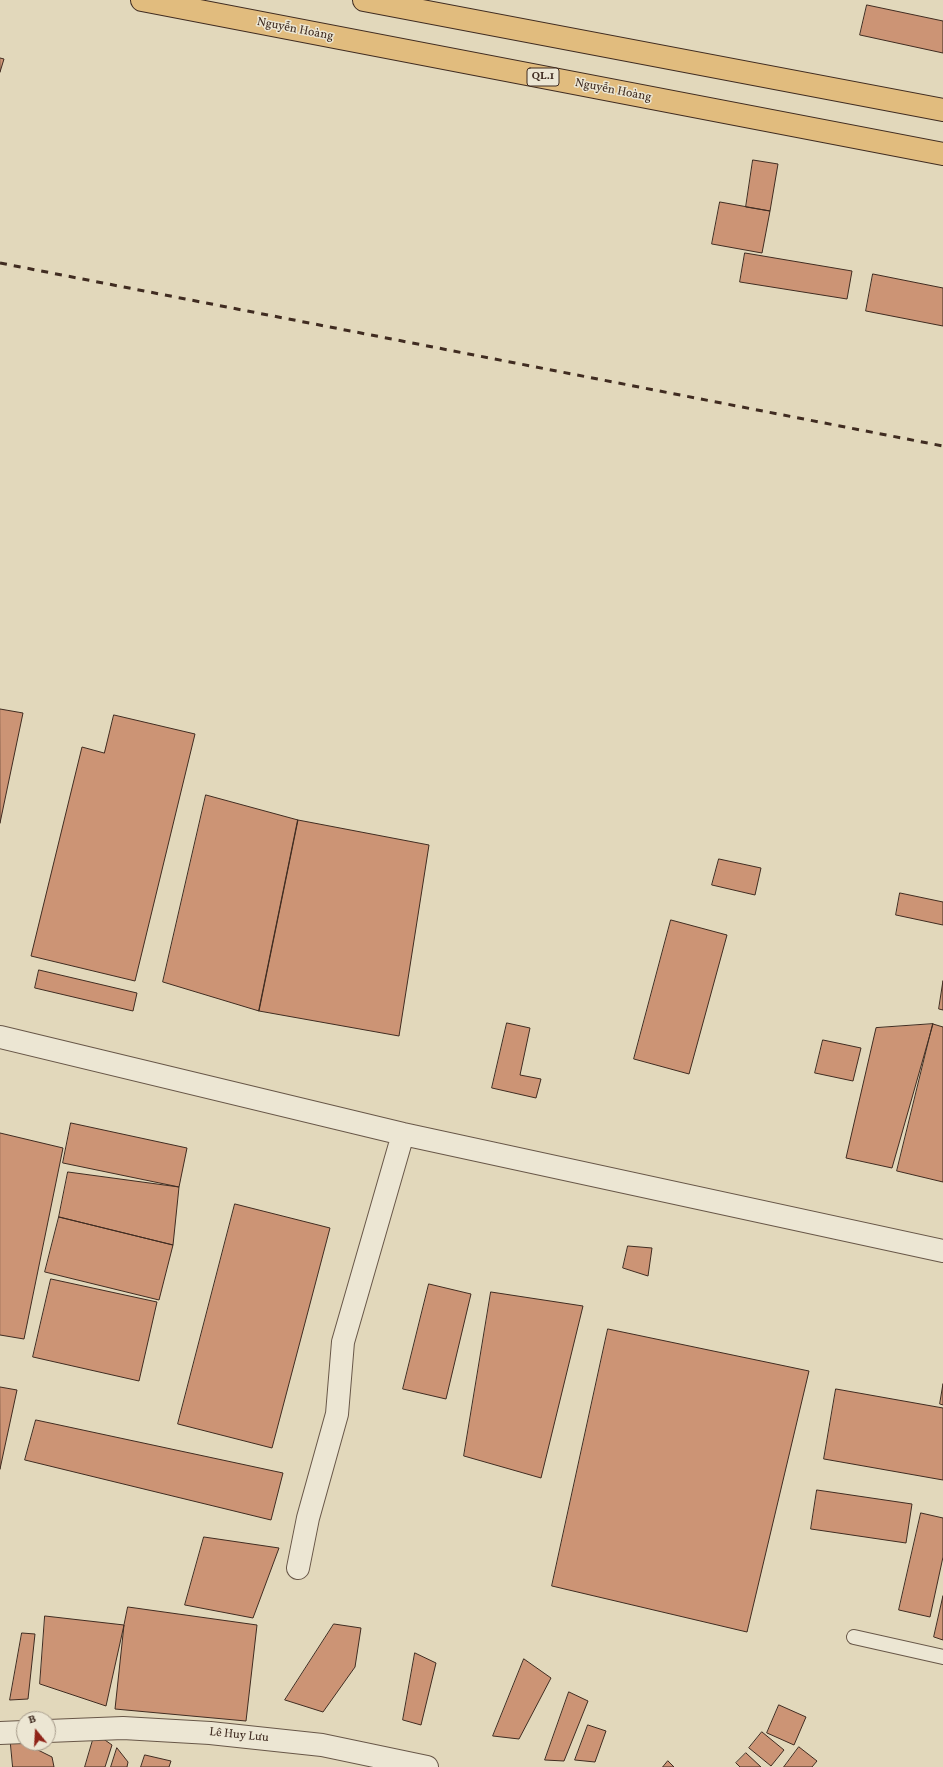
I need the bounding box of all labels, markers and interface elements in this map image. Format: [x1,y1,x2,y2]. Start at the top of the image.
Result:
street label: Nguyễn Hoàng [255,16,335,44]
road number: QL.1 [527,68,559,86]
street label: Nguyễn Hoàng [573,77,653,105]
north arrow [16,1711,56,1751]
text: B [27,1712,38,1728]
street label: Lê Huy Lưu [209,1726,269,1746]

